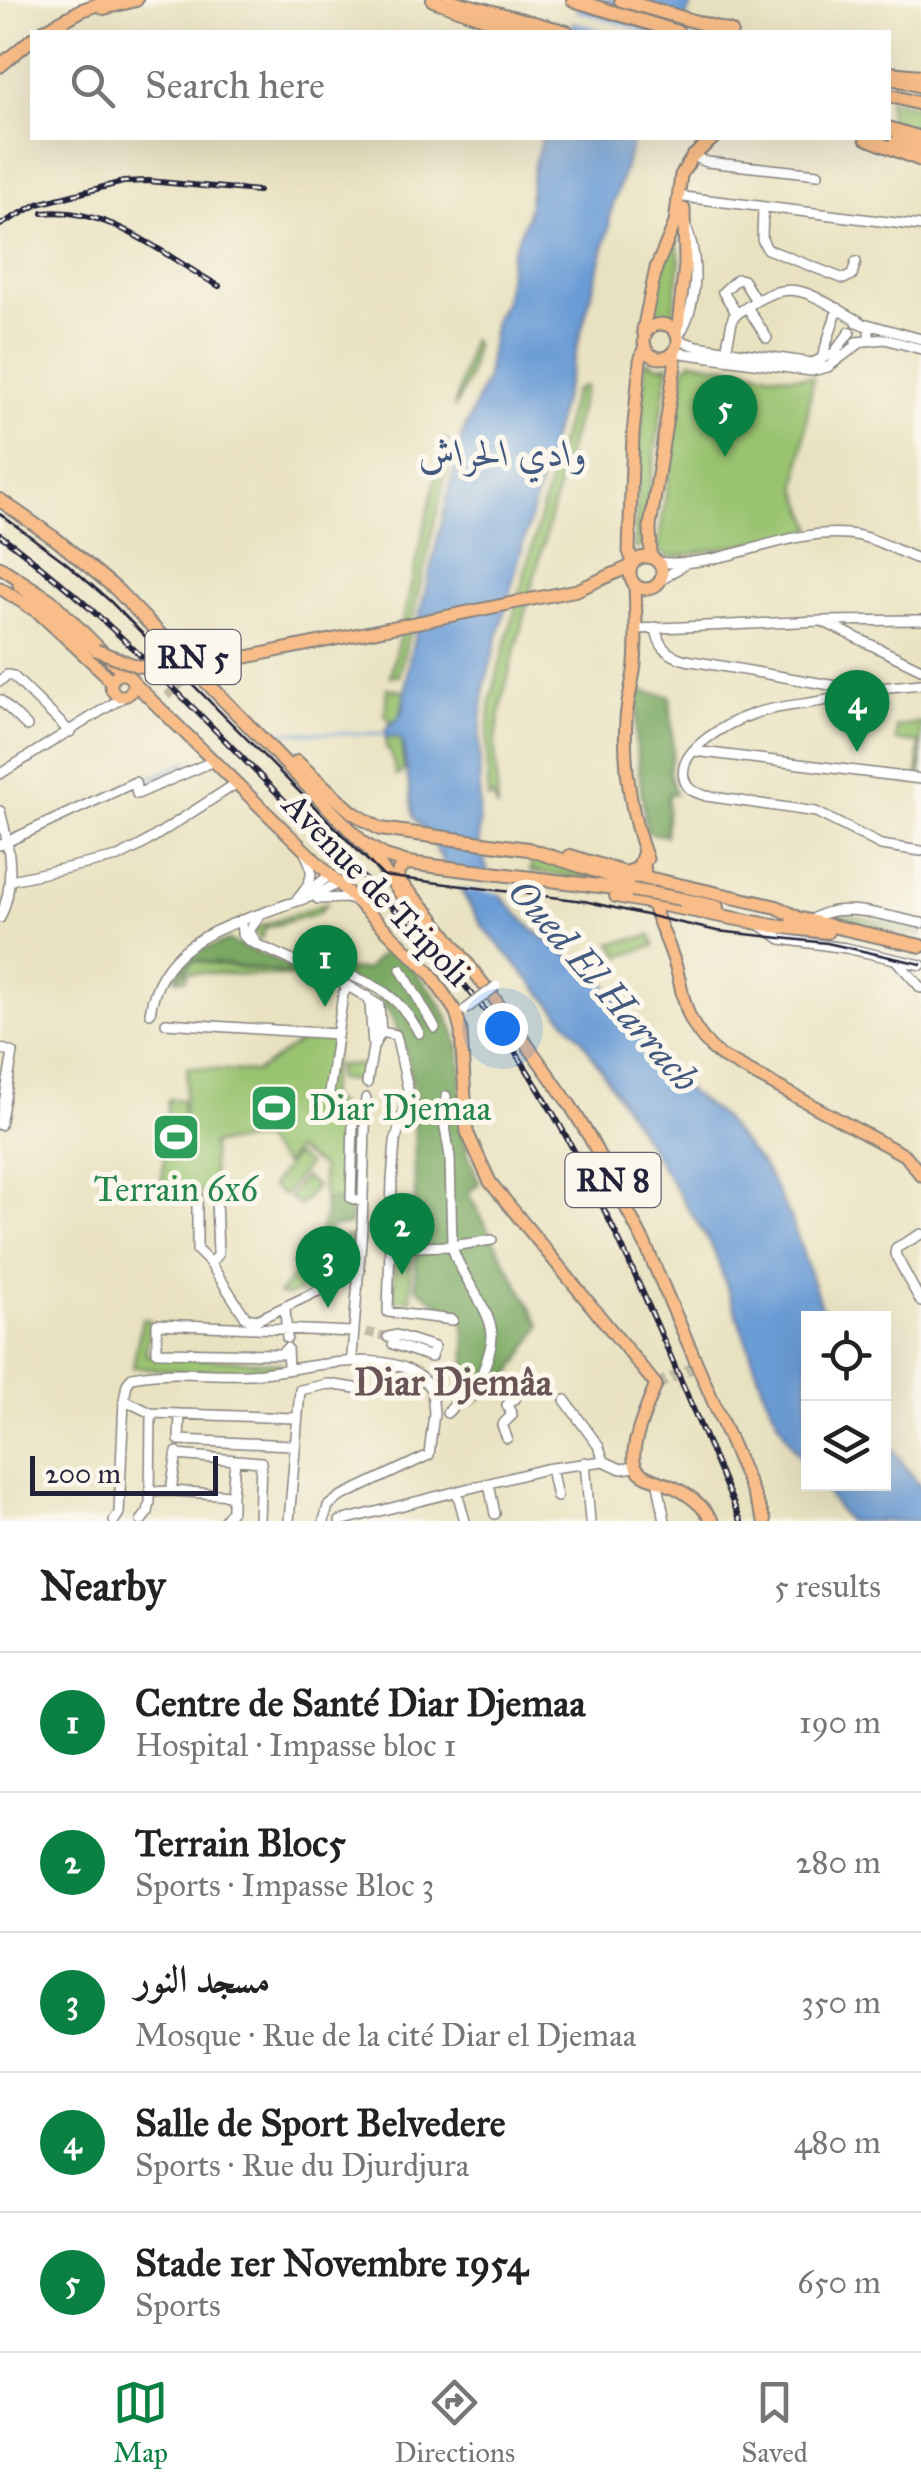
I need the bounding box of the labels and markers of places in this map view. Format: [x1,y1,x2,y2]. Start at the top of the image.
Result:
pin: 5 [692,374,758,457]
pin: 4 [824,670,890,752]
pin: 1 [292,924,358,1007]
sports icon: Diar Djemaa [248,1082,300,1134]
place label: Diar Djemaa [309,1087,492,1130]
sports icon: Terrain 6x6 [150,1111,202,1163]
place label: Terrain 6x6 [94,1168,259,1211]
pin: 2 [370,1192,434,1275]
pin: 3 [296,1226,360,1308]

